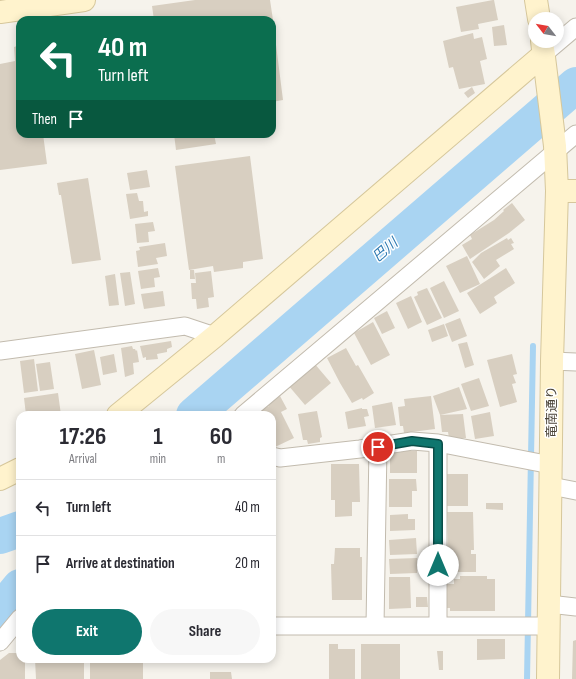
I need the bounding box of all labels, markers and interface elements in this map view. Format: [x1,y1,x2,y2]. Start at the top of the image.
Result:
north arrow [528,12,564,48]
map controls [528,12,564,48]
text: 40 m [98,31,147,64]
icon: left [32,32,84,84]
text: Turn left [98,65,149,86]
icon: arrive [65,108,87,130]
text: Then [32,110,57,129]
water label: 巴川 [369,233,403,266]
street label: 竜南通り [544,386,560,438]
text: 17:26 [60,422,106,451]
text: 1 [153,422,163,451]
text: 60 [210,422,232,451]
pin [361,430,395,464]
icon: arrive [367,436,389,458]
text: Arrival [69,451,97,467]
text: min [150,451,166,467]
text: m [217,451,225,467]
icon: left [32,497,54,519]
text: Turn left [66,498,111,517]
text: 40 m [235,498,260,517]
position arrow [417,544,459,586]
icon: arrive [32,553,54,575]
text: Arrive at destination [66,554,175,573]
text: 20 m [235,554,260,573]
button: Exit [32,609,142,655]
button: Share [150,609,260,655]

